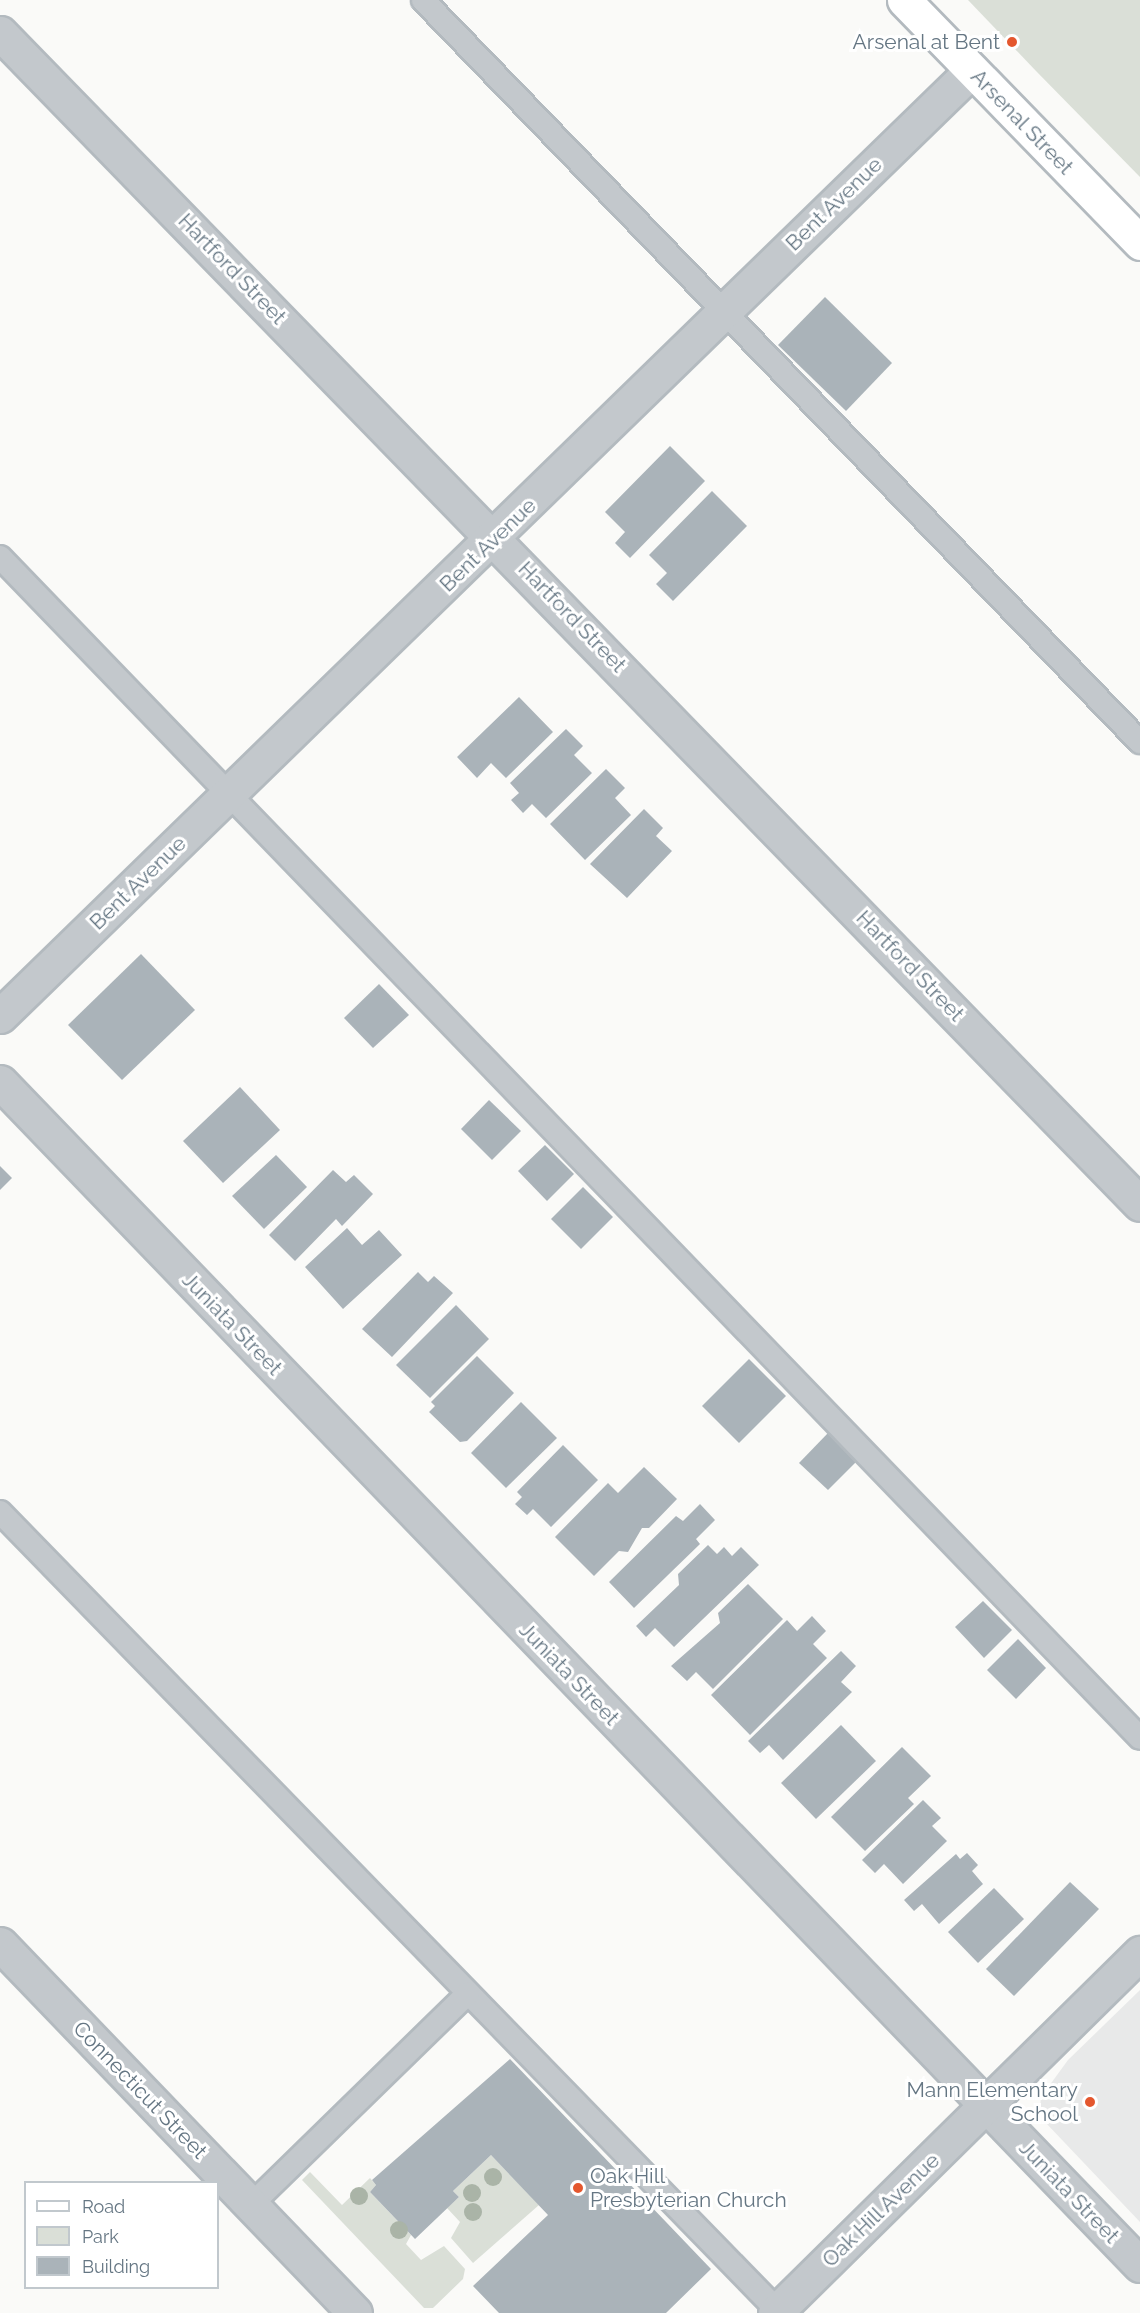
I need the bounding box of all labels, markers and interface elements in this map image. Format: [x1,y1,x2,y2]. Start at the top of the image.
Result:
place label: Arsenal at Bent [852,29,1000,55]
marker: Arsenal at Bent [1005,35,1019,49]
street label: Arsenal Street [965,64,1079,180]
street label: Bent Avenue [780,152,888,256]
street label: Hartford Street [173,208,291,330]
street label: Bent Avenue [434,493,542,597]
street label: Hartford Street [513,556,631,678]
street label: Bent Avenue [84,831,192,935]
street label: Hartford Street [851,905,969,1027]
street label: Juniata Street [177,1268,287,1380]
street label: Juniata Street [514,1618,624,1730]
street label: Connecticut Street [68,2016,212,2164]
place label: Mann Elementary School [907,2077,1078,2127]
marker: Mann Elementary School [1083,2095,1097,2109]
street label: Juniata Street [1014,2136,1124,2248]
street label: Oak Hill Avenue [817,2147,945,2273]
place label: Oak Hill Presbyterian Church [590,2163,787,2213]
legend [24,2181,219,2289]
marker: Oak Hill Presbyterian Church [571,2181,585,2195]
text: Road [82,2196,125,2217]
text: Park [82,2226,119,2247]
text: Building [82,2256,150,2277]

